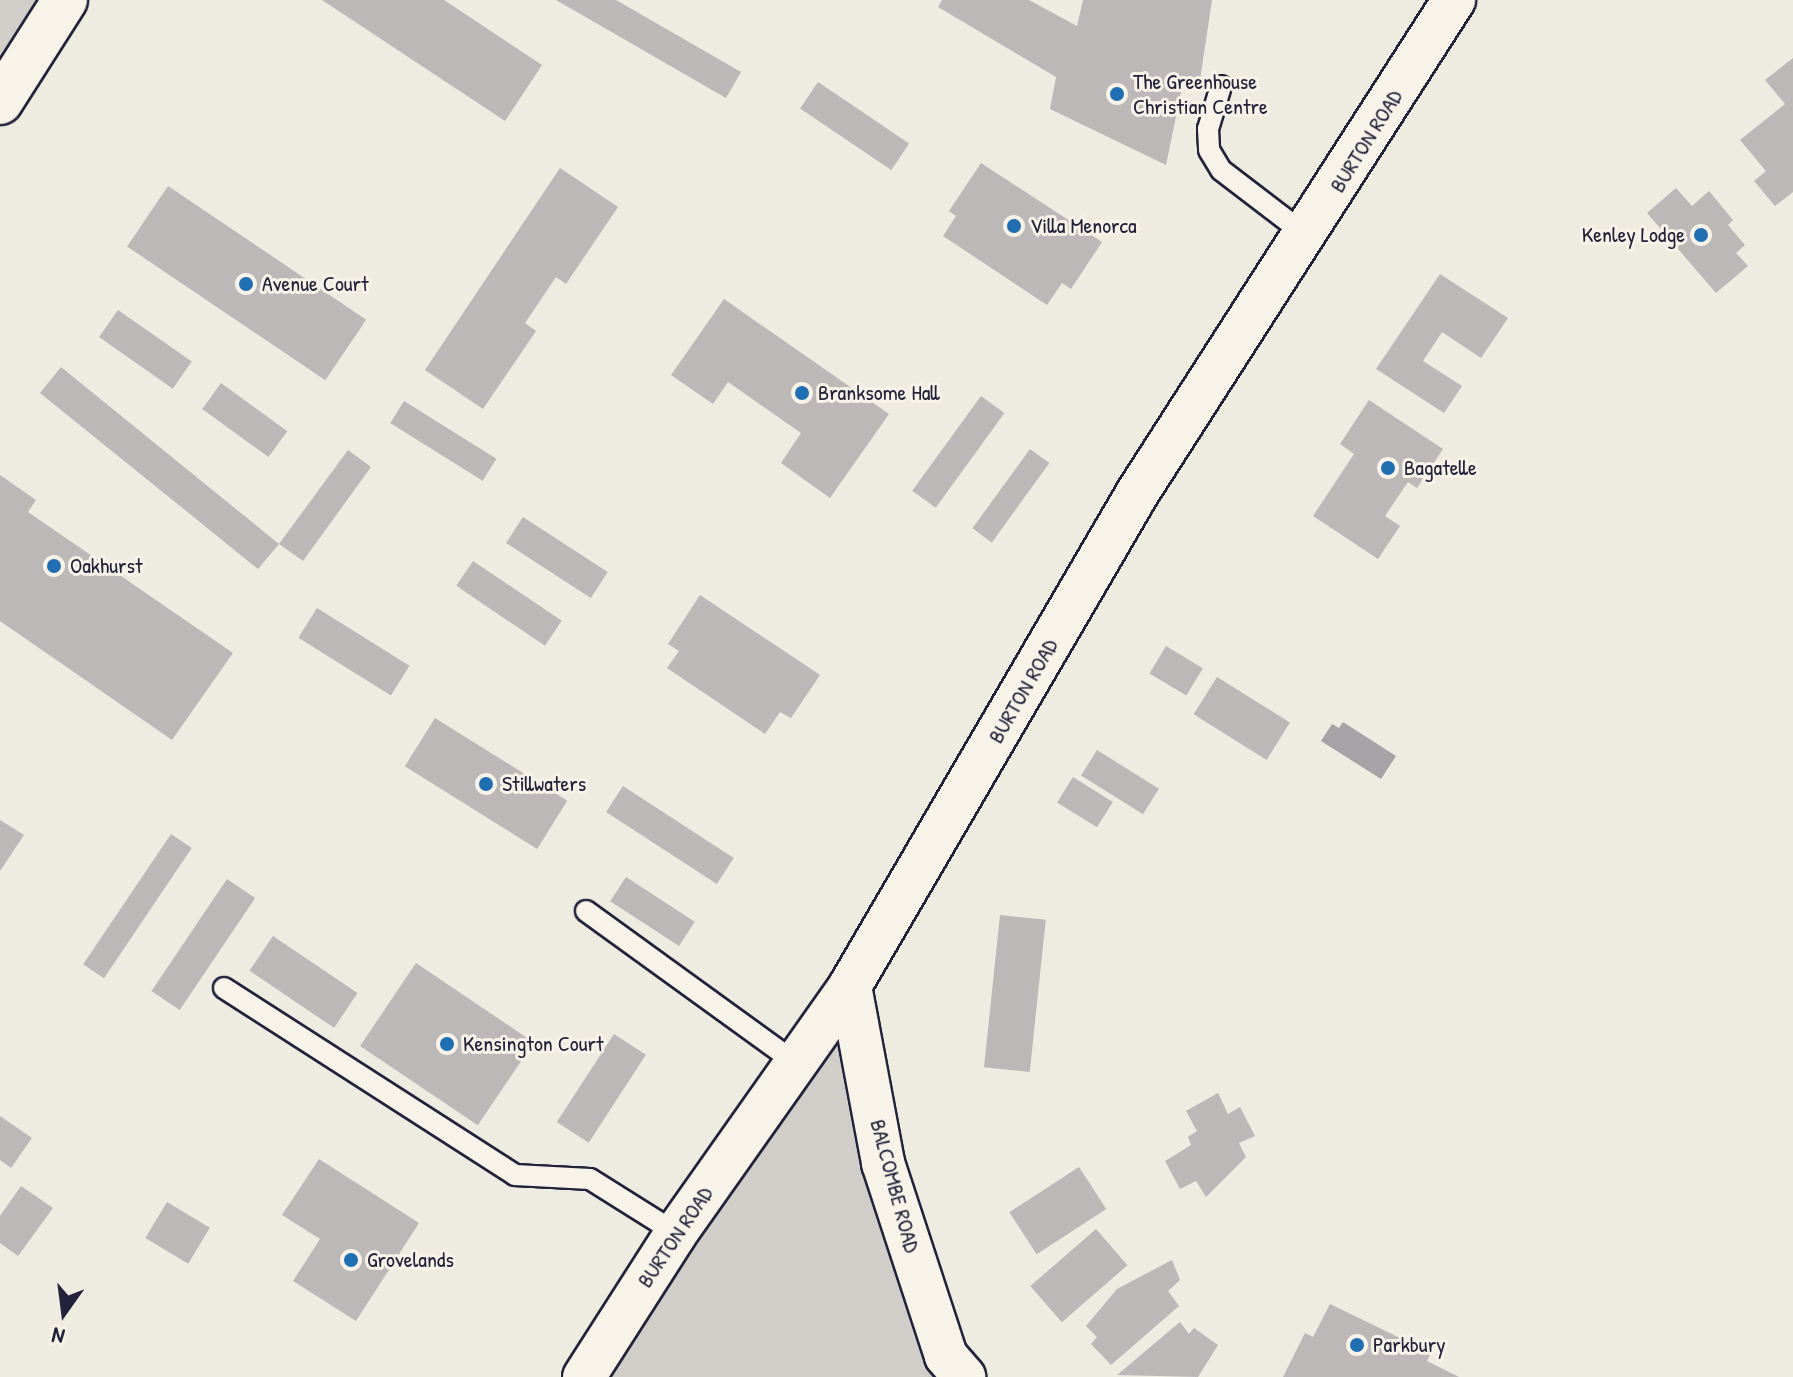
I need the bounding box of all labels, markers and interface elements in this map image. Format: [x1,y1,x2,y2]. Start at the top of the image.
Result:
place label: The Greenhouse Christian Centre [1133,68,1268,120]
marker: The Greenhouse Christian Centre [1108,85,1126,103]
street label: BURTON ROAD [1324,85,1408,197]
place label: Villa Menorca [1030,213,1137,239]
marker: Villa Menorca [1005,217,1023,235]
place label: Kenley Lodge [1582,222,1685,248]
marker: Kenley Lodge [1692,226,1710,244]
place label: Avenue Court [262,271,369,297]
marker: Avenue Court [237,275,255,293]
place label: Branksome Hall [818,380,940,406]
marker: Branksome Hall [793,384,811,402]
place label: Bagatelle [1404,455,1477,481]
marker: Bagatelle [1379,459,1397,477]
place label: Oakhurst [70,553,143,579]
marker: Oakhurst [45,557,63,575]
street label: BURTON ROAD [983,634,1063,748]
place label: Stillwaters [502,771,586,797]
marker: Stillwaters [477,775,495,793]
place label: Kensington Court [463,1031,604,1057]
marker: Kensington Court [438,1035,456,1053]
street label: BALCOMBE ROAD [865,1117,925,1255]
street label: BURTON ROAD [632,1182,718,1292]
place label: Grovelands [367,1247,454,1273]
marker: Grovelands [342,1251,360,1269]
north arrow [24,1273,104,1353]
text: N [49,1320,68,1352]
place label: Parkbury [1373,1332,1445,1358]
marker: Parkbury [1348,1336,1366,1354]

